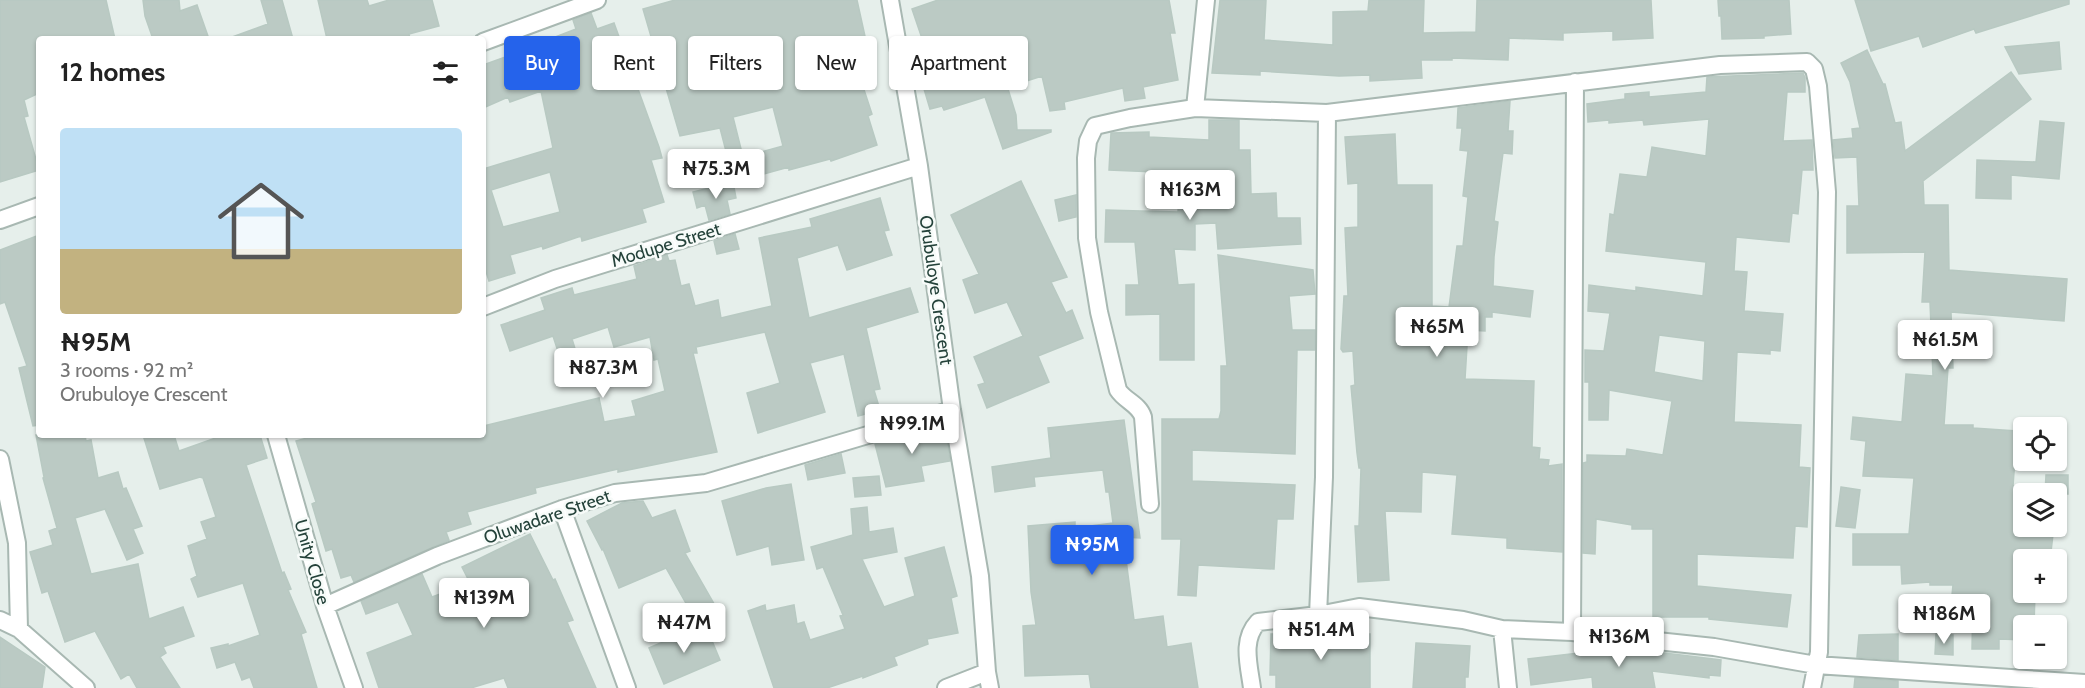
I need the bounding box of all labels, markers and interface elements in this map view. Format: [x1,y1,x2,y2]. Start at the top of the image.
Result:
chip: Buy [504,36,580,90]
chip: Rent [592,36,676,90]
chip: Filters [688,36,783,90]
chip: New [795,36,877,90]
chip: Apartment [889,36,1028,90]
text: 12 homes [60,56,165,88]
icon: filters [429,56,462,89]
pin: ₦75.3M [667,149,765,200]
text: ₦75.3M [682,156,750,180]
icon: home [207,167,315,275]
pin: ₦163M [1148,170,1232,221]
text: ₦163M [1159,177,1221,201]
street label: Orubuloye Crescent [915,214,957,366]
street label: Modupe Street [609,218,723,272]
pin: ₦65M [1401,307,1473,358]
text: ₦65M [1410,314,1464,338]
pin: ₦61.5M [1896,320,1994,371]
text: ₦95M [60,326,131,358]
text: ₦61.5M [1912,327,1978,351]
pin: ₦87.3M [554,348,652,399]
text: ₦87.3M [568,355,638,379]
text: 3 rooms · 92 m² [60,358,193,382]
text: Orubuloye Crescent [60,382,227,406]
pin: ₦99.1M [863,404,961,455]
text: ₦99.1M [879,411,945,435]
map controls [2013,417,2067,669]
button: locate [2013,417,2067,471]
button: layers [2013,483,2067,537]
street label: Oluwadare Street [481,485,613,549]
street label: Unity Close [289,517,335,607]
pin: ₦95M [1056,525,1128,576]
text: ₦95M [1065,532,1119,556]
button: + [2013,549,2067,603]
pin: ₦139M [442,578,526,629]
text: ₦139M [453,585,515,609]
pin: ₦186M [1902,594,1986,645]
text: ₦186M [1912,601,1976,625]
pin: ₦47M [648,603,720,654]
text: ₦47M [656,610,712,634]
pin: ₦51.4M [1272,610,1370,661]
button: − [2013,615,2067,669]
text: ₦51.4M [1287,617,1355,641]
pin: ₦136M [1577,617,1661,668]
text: ₦136M [1588,624,1650,648]

